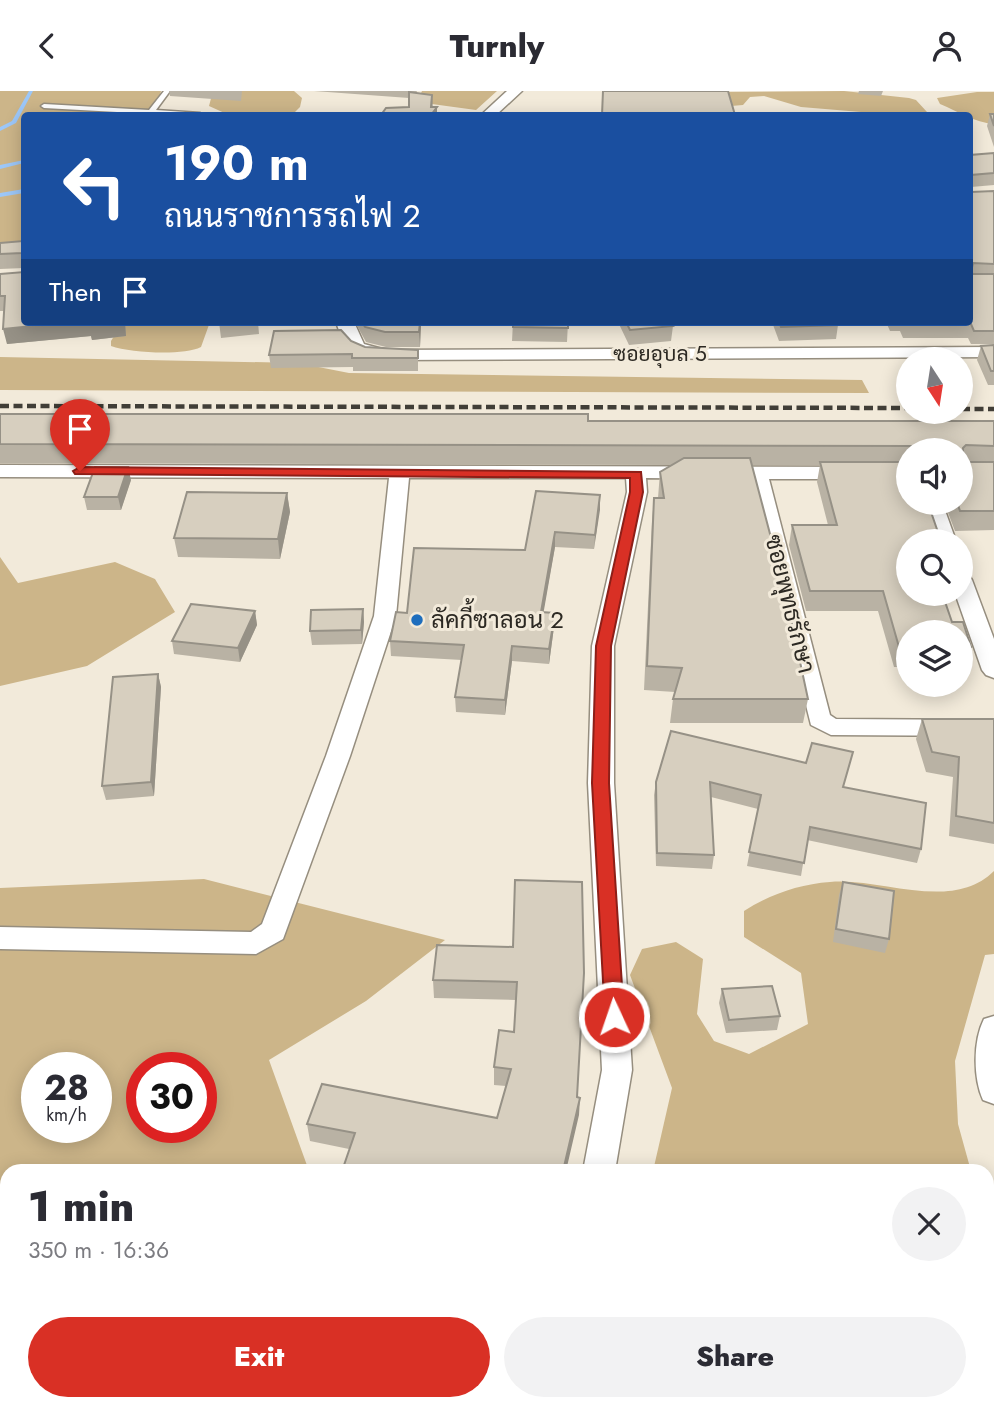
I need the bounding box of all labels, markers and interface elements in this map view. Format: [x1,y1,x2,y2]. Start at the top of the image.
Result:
text: Turnly [450,23,544,69]
icon: back [28,27,66,65]
icon: person [928,27,966,65]
text: 190 m [164,128,309,198]
icon: left [49,140,140,231]
text: ถนนราชการรถไฟ 2 [164,193,421,239]
text: Then [49,273,102,311]
icon: arrive [116,273,154,311]
street label: ซอยอุบล 5 [613,339,707,369]
north arrow [896,347,973,423]
map controls [896,347,973,697]
pin [50,399,110,471]
icon: arrive [61,410,99,448]
button: sound [896,438,973,515]
button: search [896,529,973,606]
street label: ซอยพุทธรักษา [756,531,825,677]
place label: ลัคกี้ซาลอน 2 [431,598,564,637]
marker: ลัคกี้ซาลอน 2 [409,612,425,628]
button: layers [896,620,973,697]
position arrow [577,980,651,1054]
speed limit sign: 30 [126,1052,217,1143]
text: 28 [44,1063,89,1113]
text: km/h [46,1102,87,1128]
text: 1 min [28,1176,134,1237]
button: close [892,1187,966,1261]
text: 350 m · 16:36 [28,1233,169,1267]
button: Exit [28,1317,490,1397]
button: Share [504,1317,966,1397]

